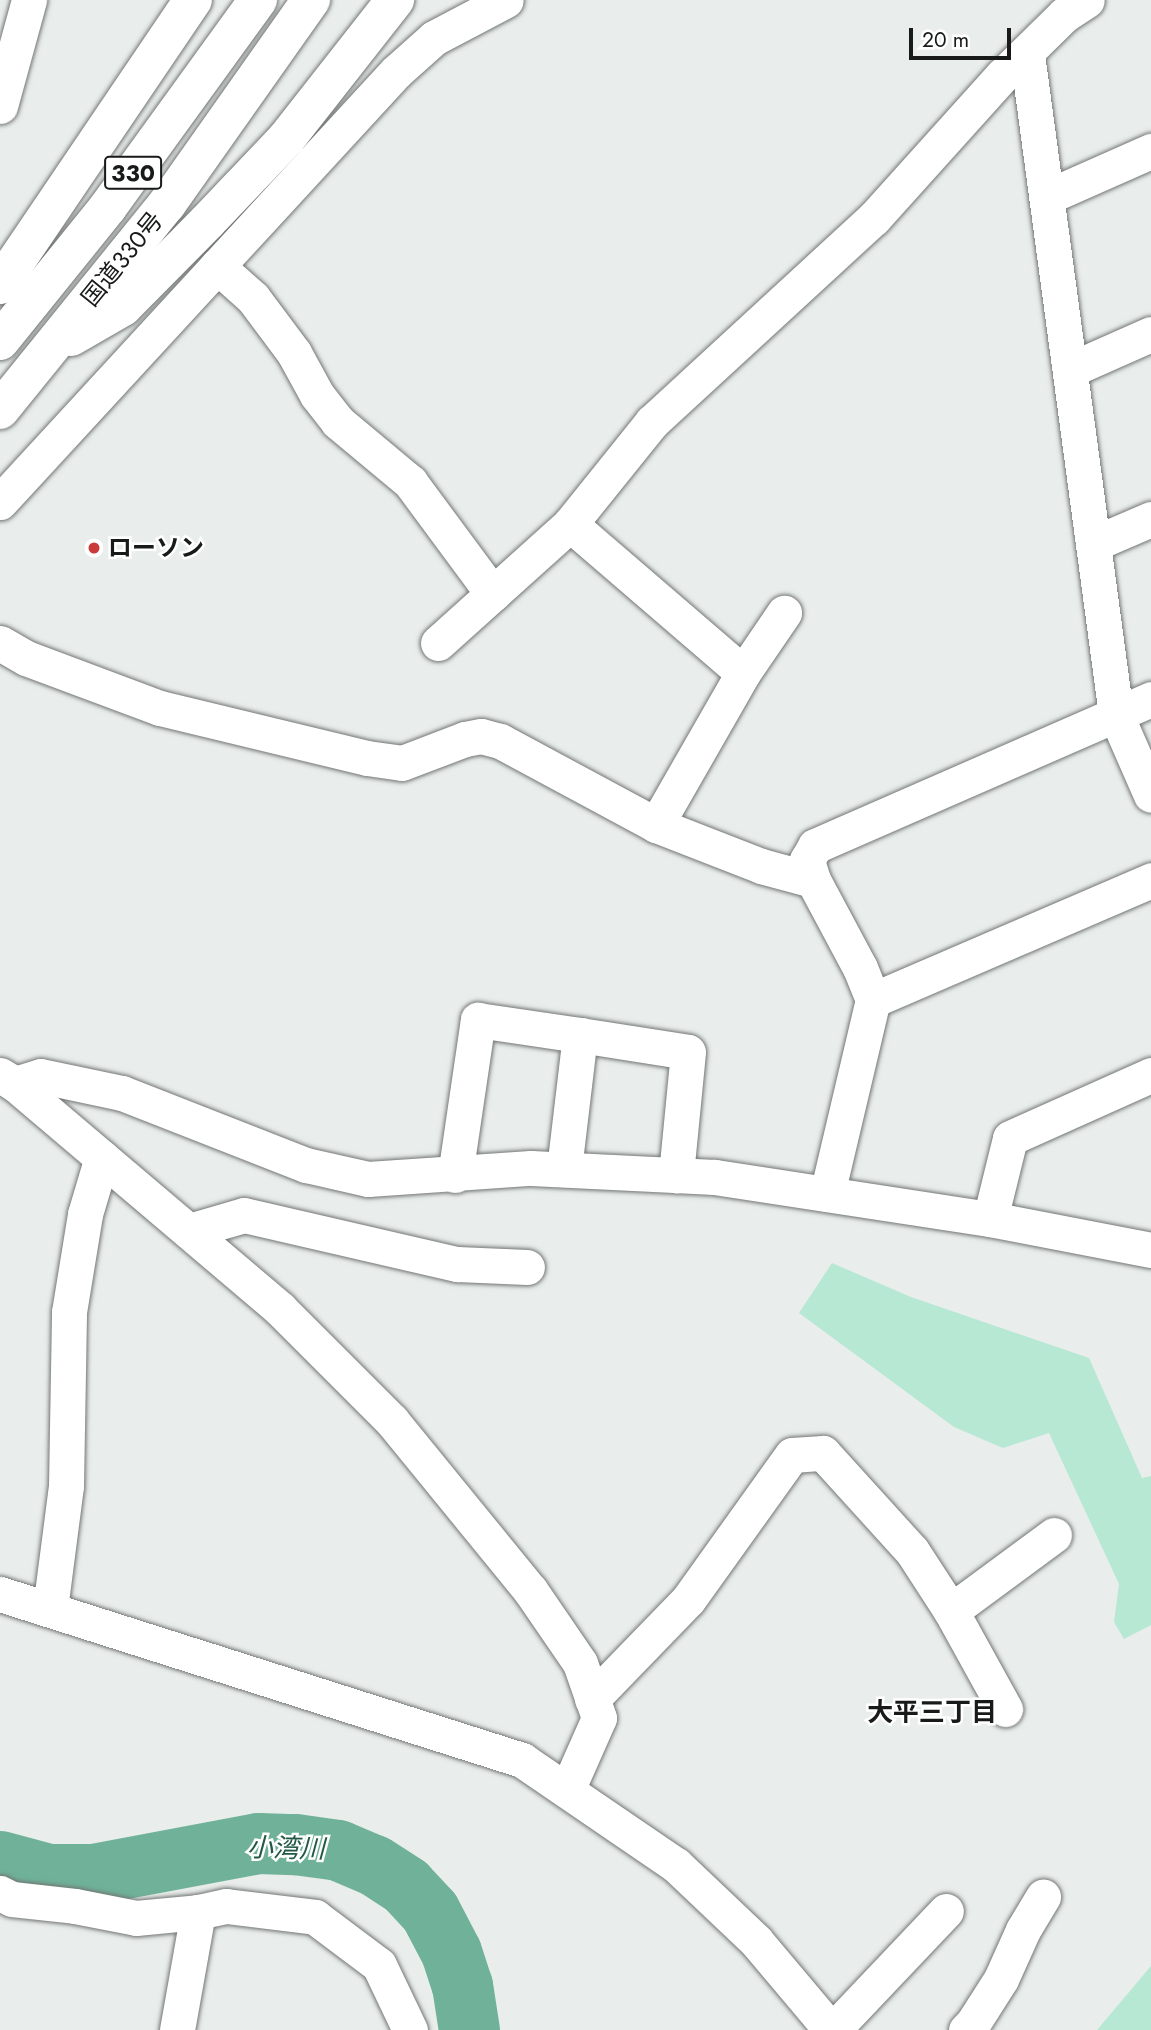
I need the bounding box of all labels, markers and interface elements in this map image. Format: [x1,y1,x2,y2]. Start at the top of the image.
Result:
scale bar [913,14,1014,58]
text: 20 m [922,25,969,55]
road number: 330 [103,154,163,192]
street label: 国道330号 [75,206,169,312]
place label: ローソン [108,534,204,562]
marker: ローソン [86,540,102,556]
district label: 大平三丁目 [867,1697,997,1729]
water label: 小湾川 [247,1833,325,1865]

